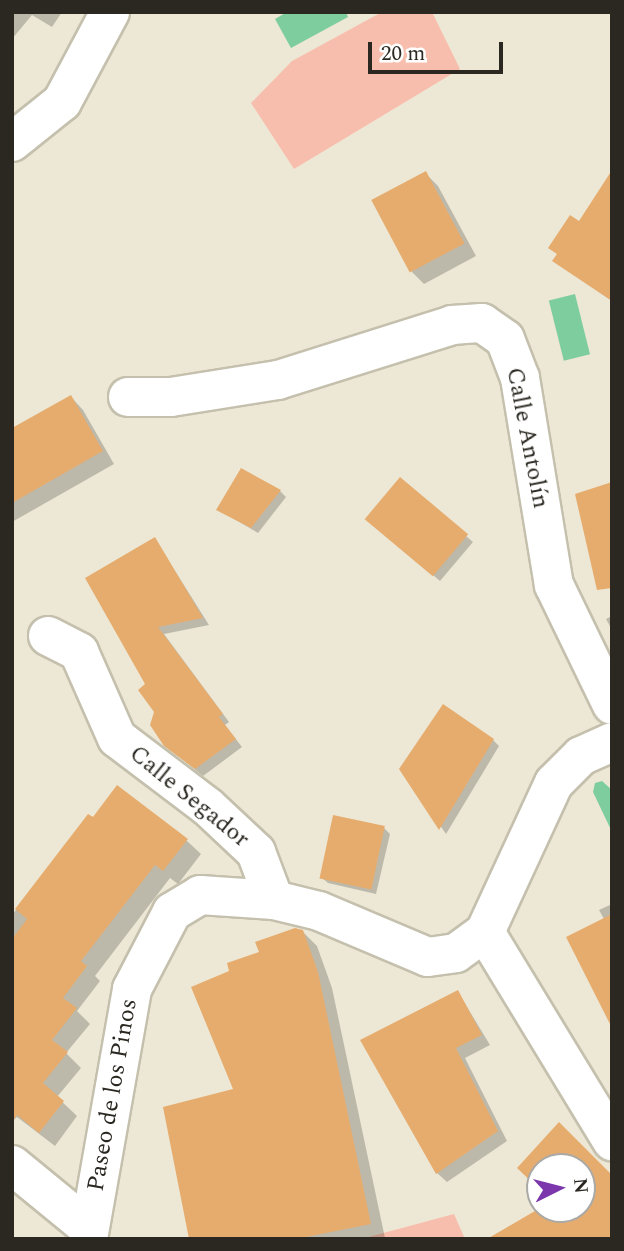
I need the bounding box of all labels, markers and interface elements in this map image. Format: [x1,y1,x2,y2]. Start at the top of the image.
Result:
scale bar [372,28,507,72]
text: 20 m [381,38,425,70]
street label: Calle Antolín [499,365,555,511]
street label: Calle Segador [123,740,255,854]
street label: Paseo de los Pinos [82,996,144,1194]
north arrow [526,1153,596,1223]
text: N [565,1177,596,1195]

